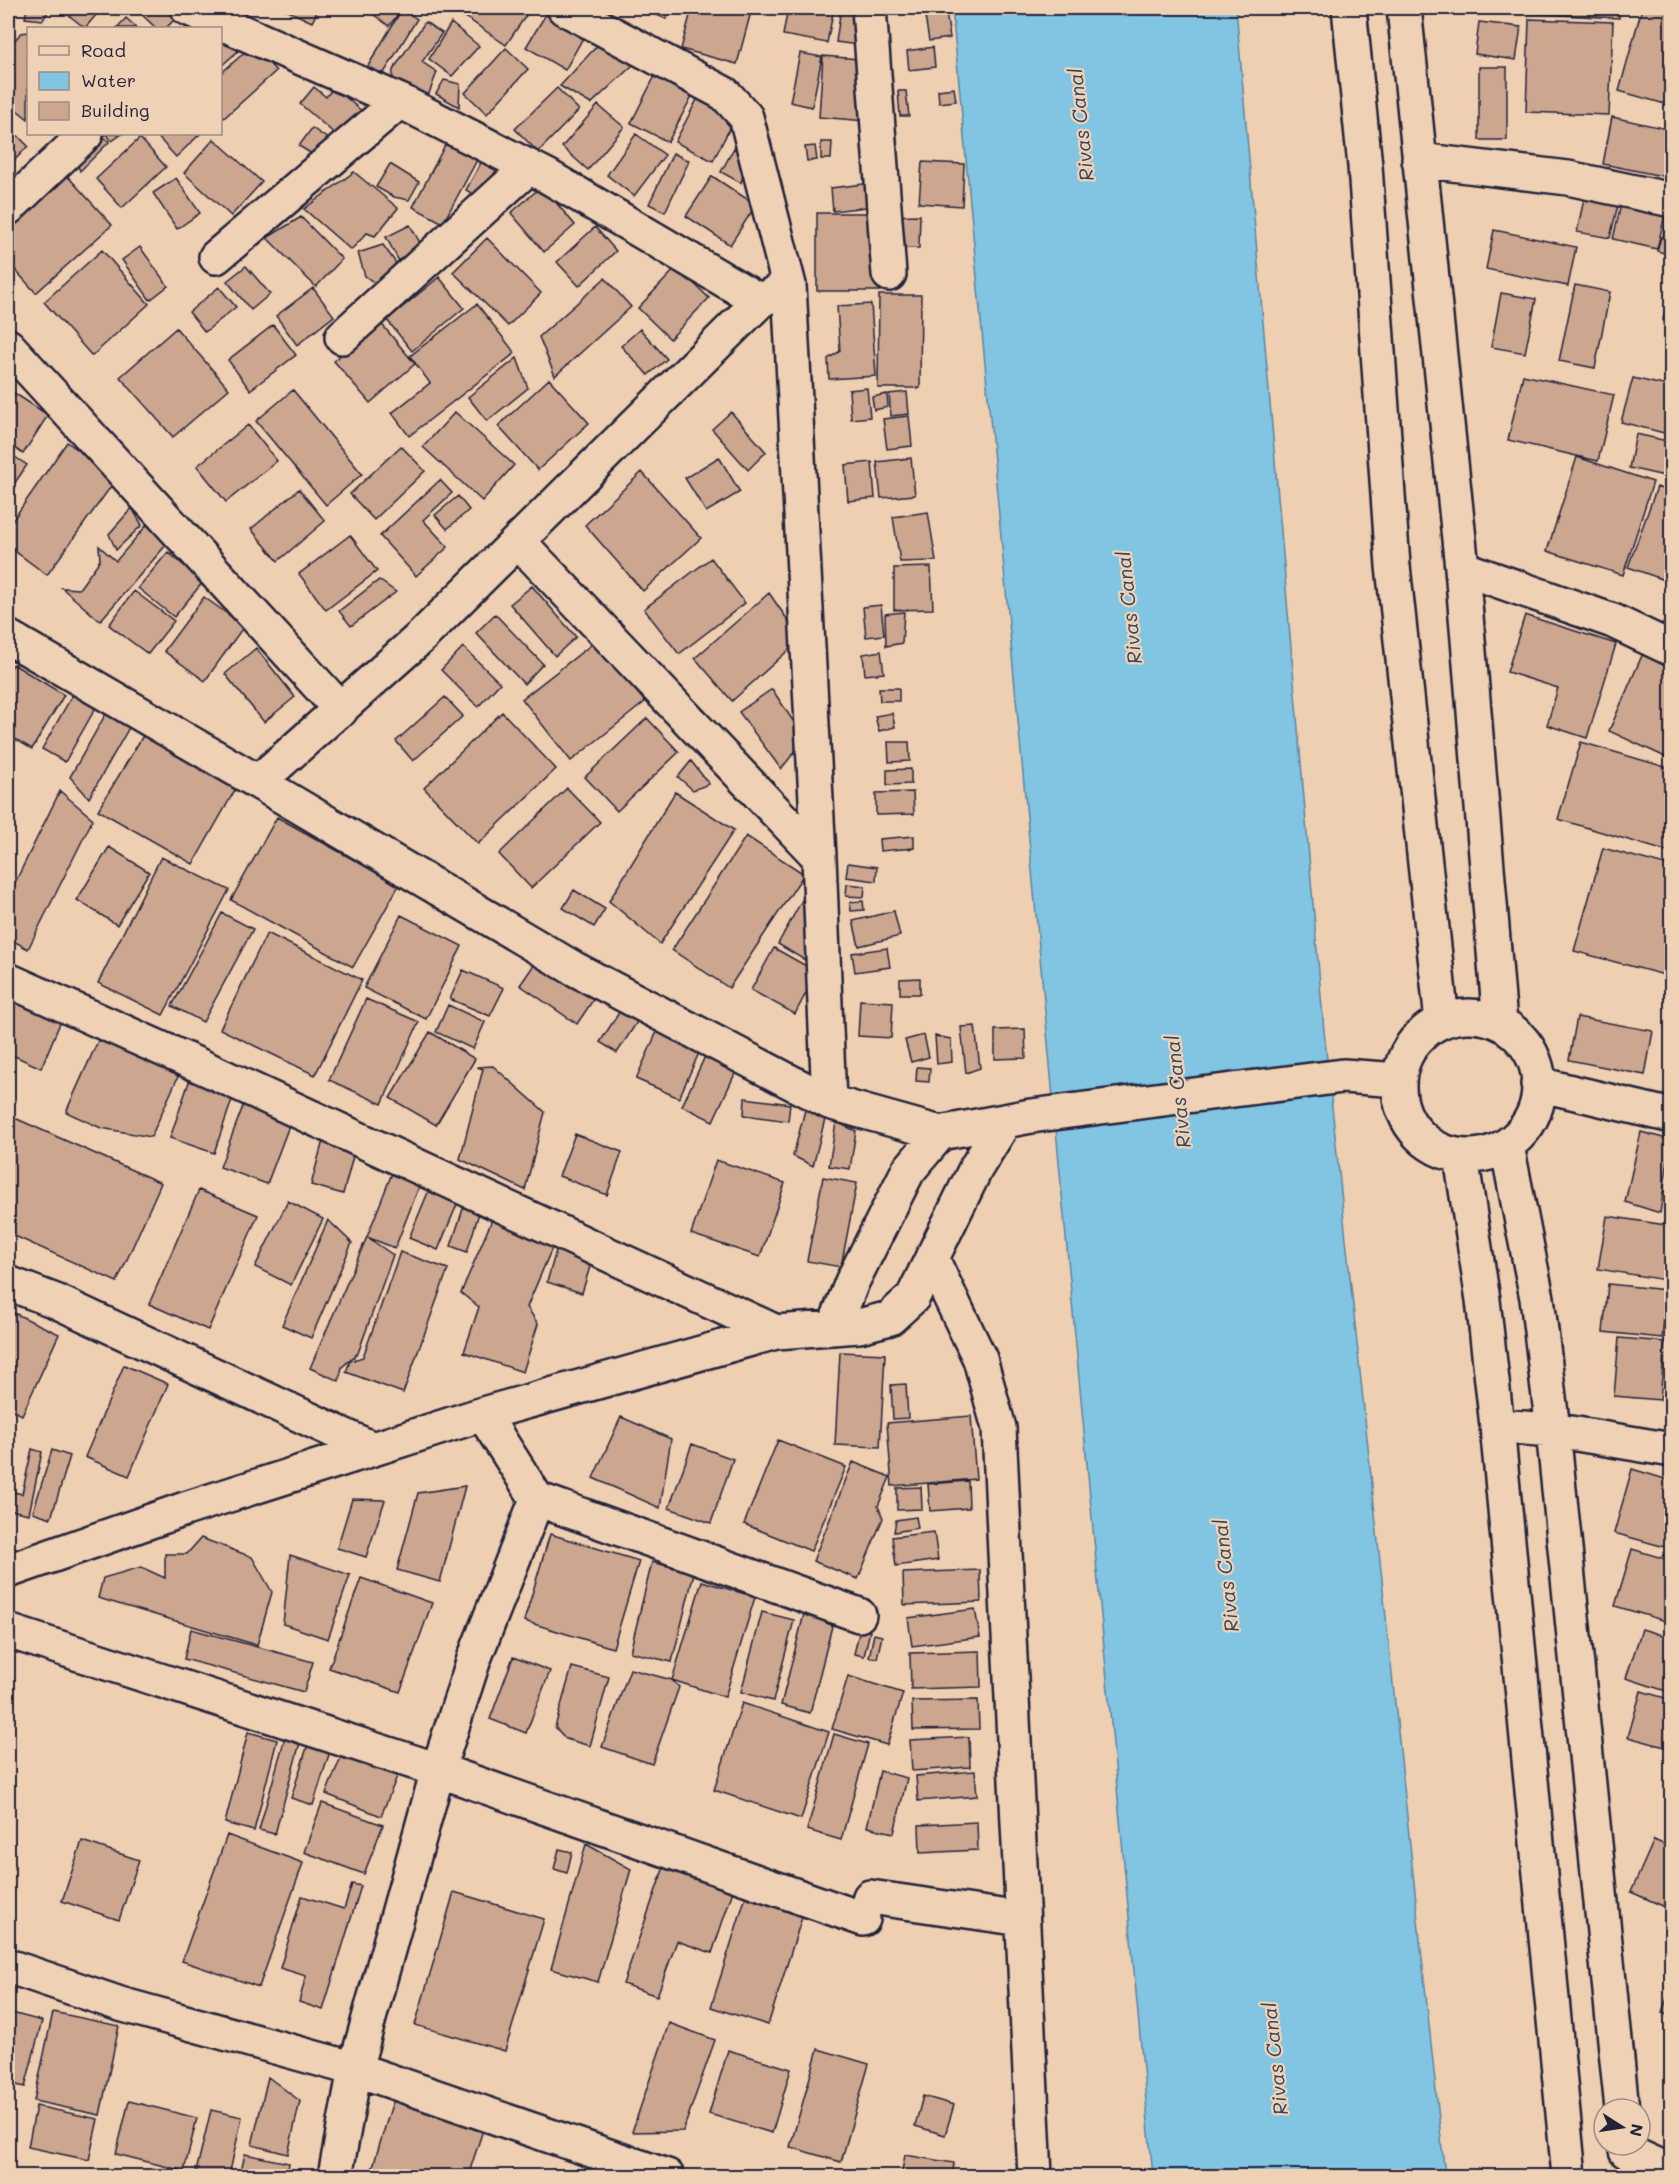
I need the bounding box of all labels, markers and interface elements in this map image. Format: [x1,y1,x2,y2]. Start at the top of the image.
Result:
legend [27,27,222,135]
text: Road [81,38,126,62]
water label: Rivas Canal [1061,67,1099,183]
text: Water [81,68,136,92]
text: Building [81,98,149,122]
water label: Rivas Canal [1109,550,1147,666]
water label: Rivas Canal [1158,1034,1196,1150]
water label: Rivas Canal [1206,1518,1244,1634]
water label: Rivas Canal [1255,2001,1293,2117]
north arrow [1592,2097,1652,2157]
text: N [1626,2122,1649,2138]

